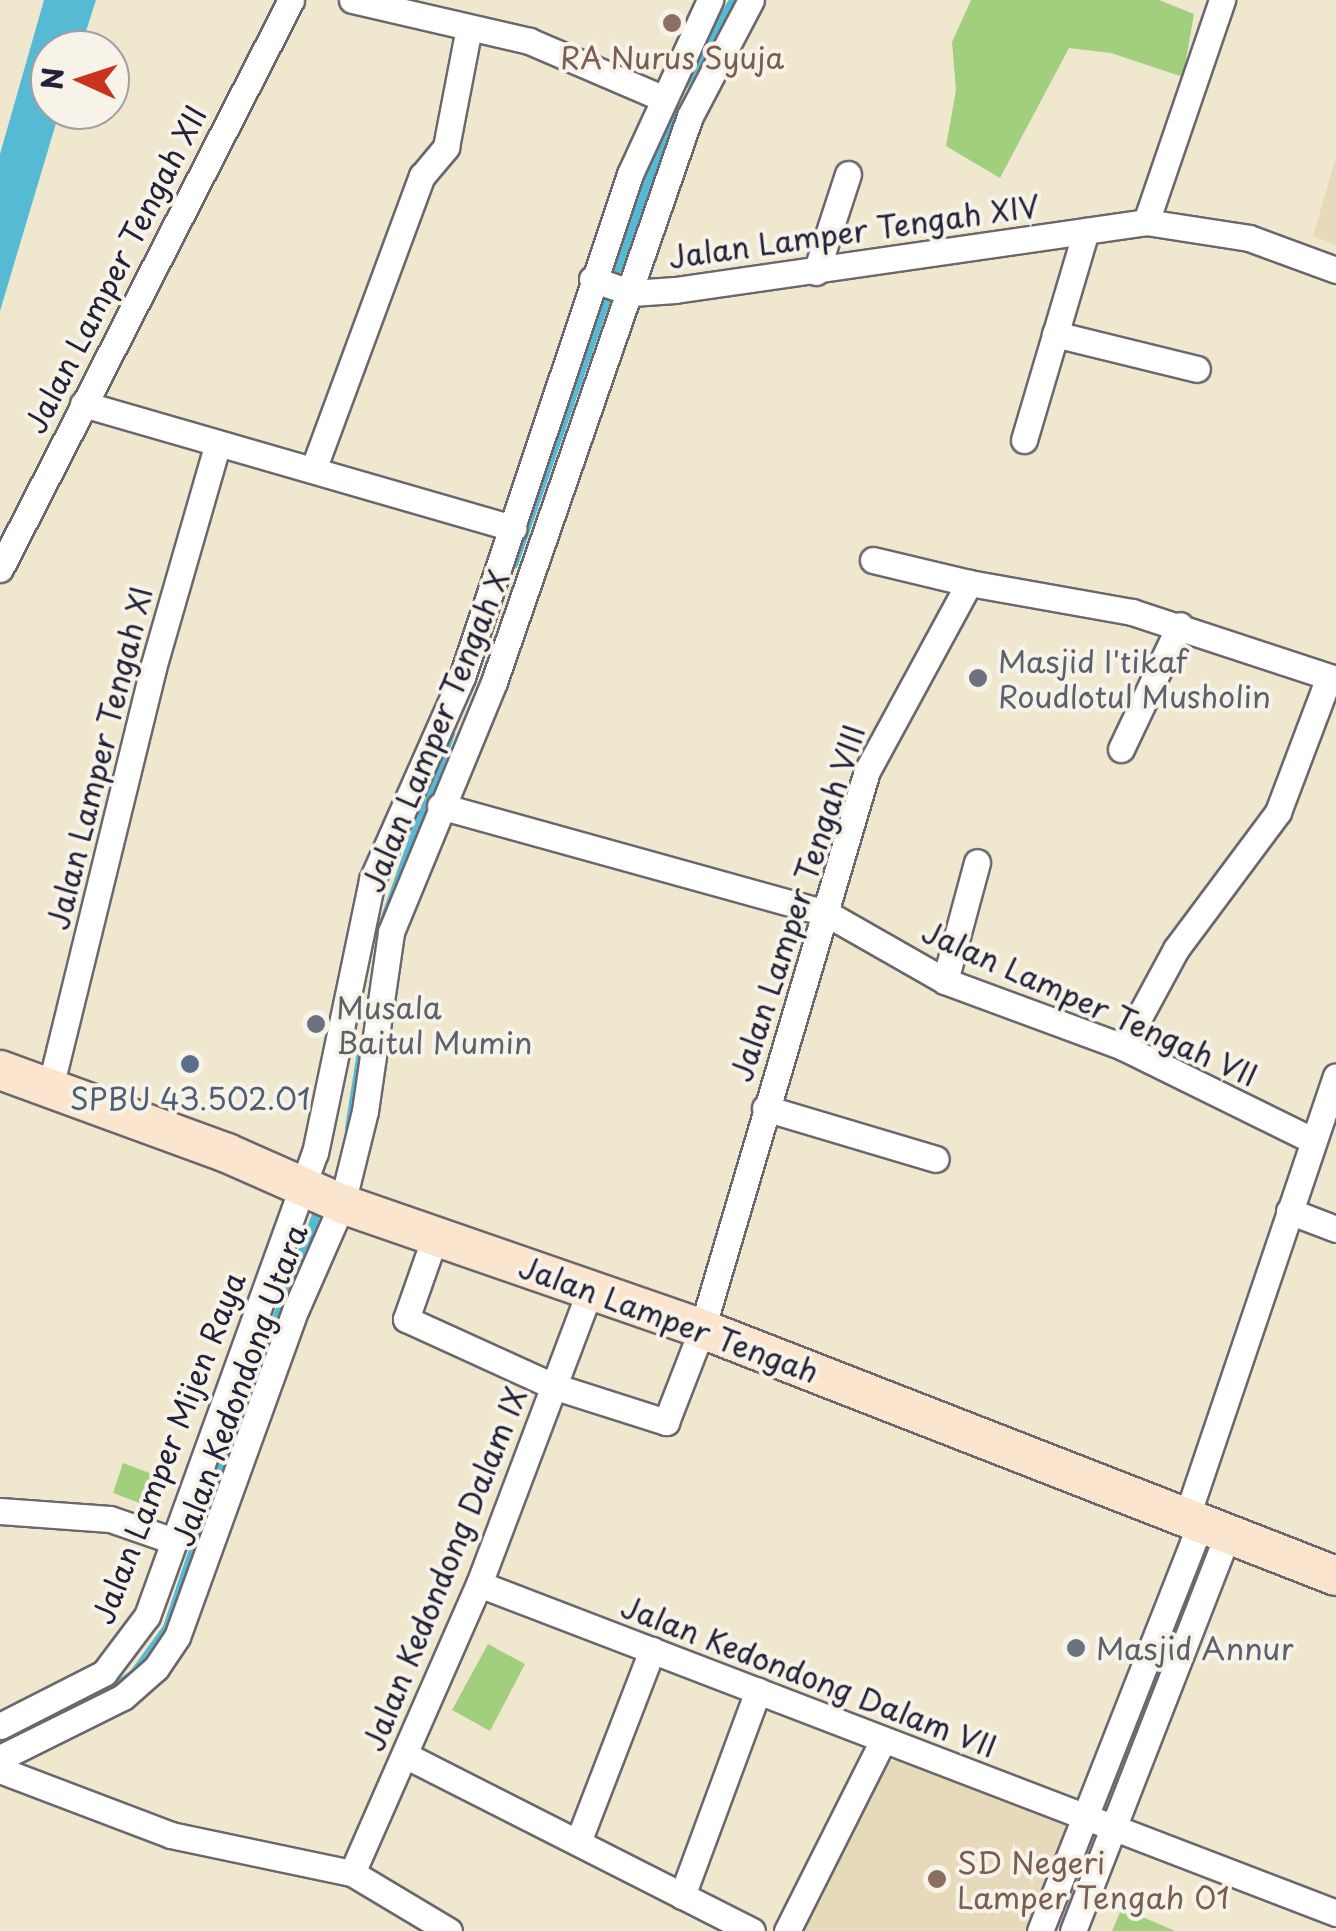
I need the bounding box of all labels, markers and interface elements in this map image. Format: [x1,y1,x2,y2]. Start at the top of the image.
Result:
marker: RA Nurus Syuja [661,12,683,34]
north arrow [30,30,130,130]
place label: RA Nurus Syuja [557,39,787,75]
text: N [29,66,74,91]
street label: Jalan Lamper Tengah XII [16,98,214,440]
street label: Jalan Lamper Tengah XIV [665,187,1043,275]
street label: Jalan Lamper Tengah X [353,564,517,898]
street label: Jalan Lamper Tengah XI [39,581,159,935]
place label: Masjid I'tikaf Roudlotul Musholin [998,643,1271,714]
marker: Masjid I'tikaf Roudlotul Musholin [967,667,989,689]
street label: Jalan Lamper Tengah VIII [722,719,872,1087]
street label: Jalan Lamper Tengah VII [916,912,1264,1094]
place label: Musala Baitul Mumin [336,989,532,1060]
marker: Musala Baitul Mumin [305,1013,327,1035]
marker: SPBU 43.502.01 [179,1053,201,1075]
place label: SPBU 43.502.01 [69,1080,311,1116]
street label: Jalan Kedondong Utara [164,1219,314,1551]
street label: Jalan Lamper Tengah [514,1248,824,1390]
street label: Jalan Lamper Mijen Raya [84,1267,252,1629]
street label: Jalan Kedondong Dalam IX [354,1381,534,1757]
street label: Jalan Kedondong Dalam VII [616,1587,1002,1765]
place label: Masjid Annur [1096,1630,1293,1666]
marker: Masjid Annur [1065,1637,1087,1659]
place label: SD Negeri Lamper Tengah 01 [957,1844,1228,1914]
marker: SD Negeri Lamper Tengah 01 [926,1868,948,1890]

